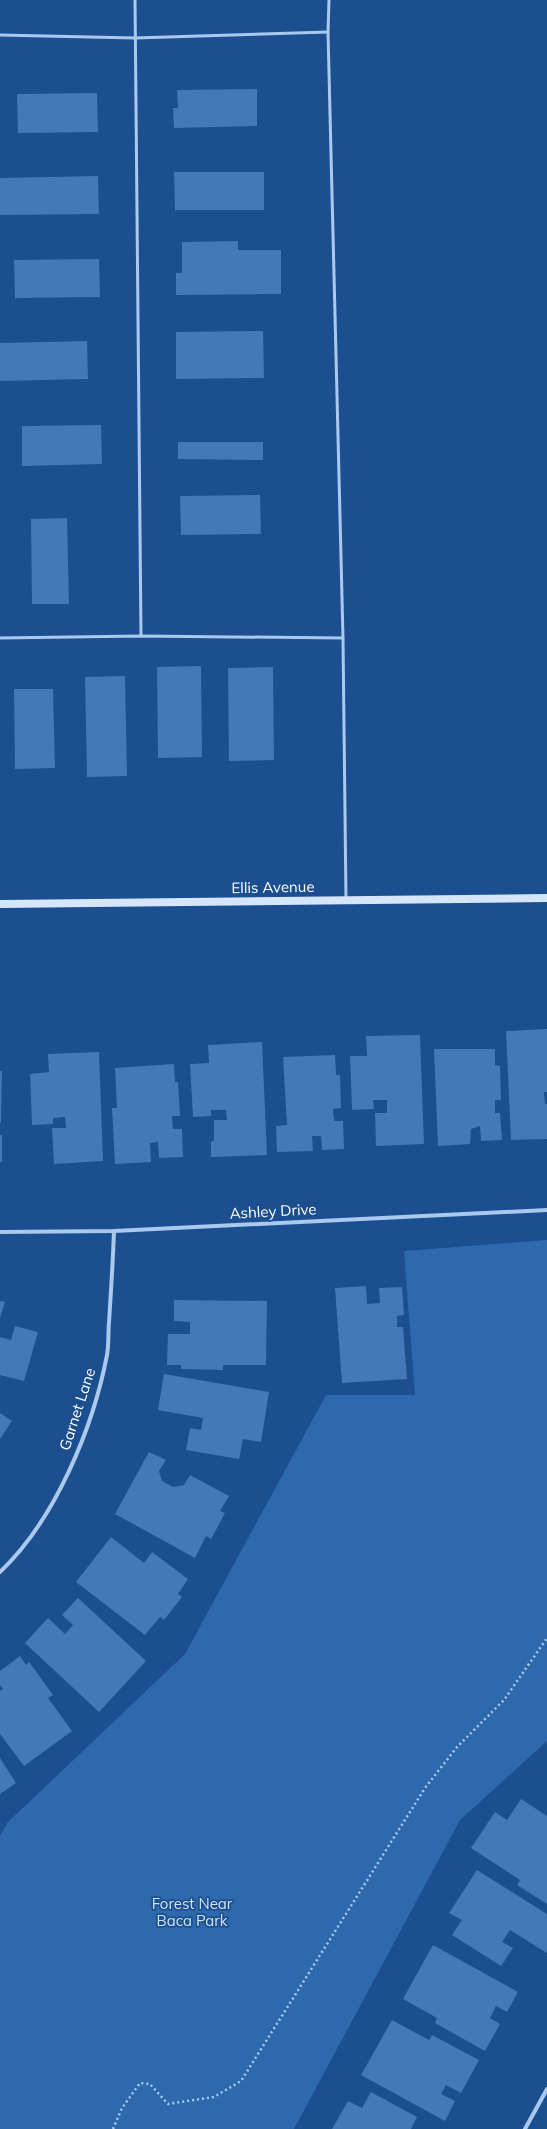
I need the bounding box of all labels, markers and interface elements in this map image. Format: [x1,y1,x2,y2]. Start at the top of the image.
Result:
street label: Ellis Avenue [231,877,315,897]
street label: Ashley Drive [229,1199,317,1223]
street label: Garnet Lane [55,1365,99,1453]
park label: Forest Near Baca Park [152,1894,233,1930]

